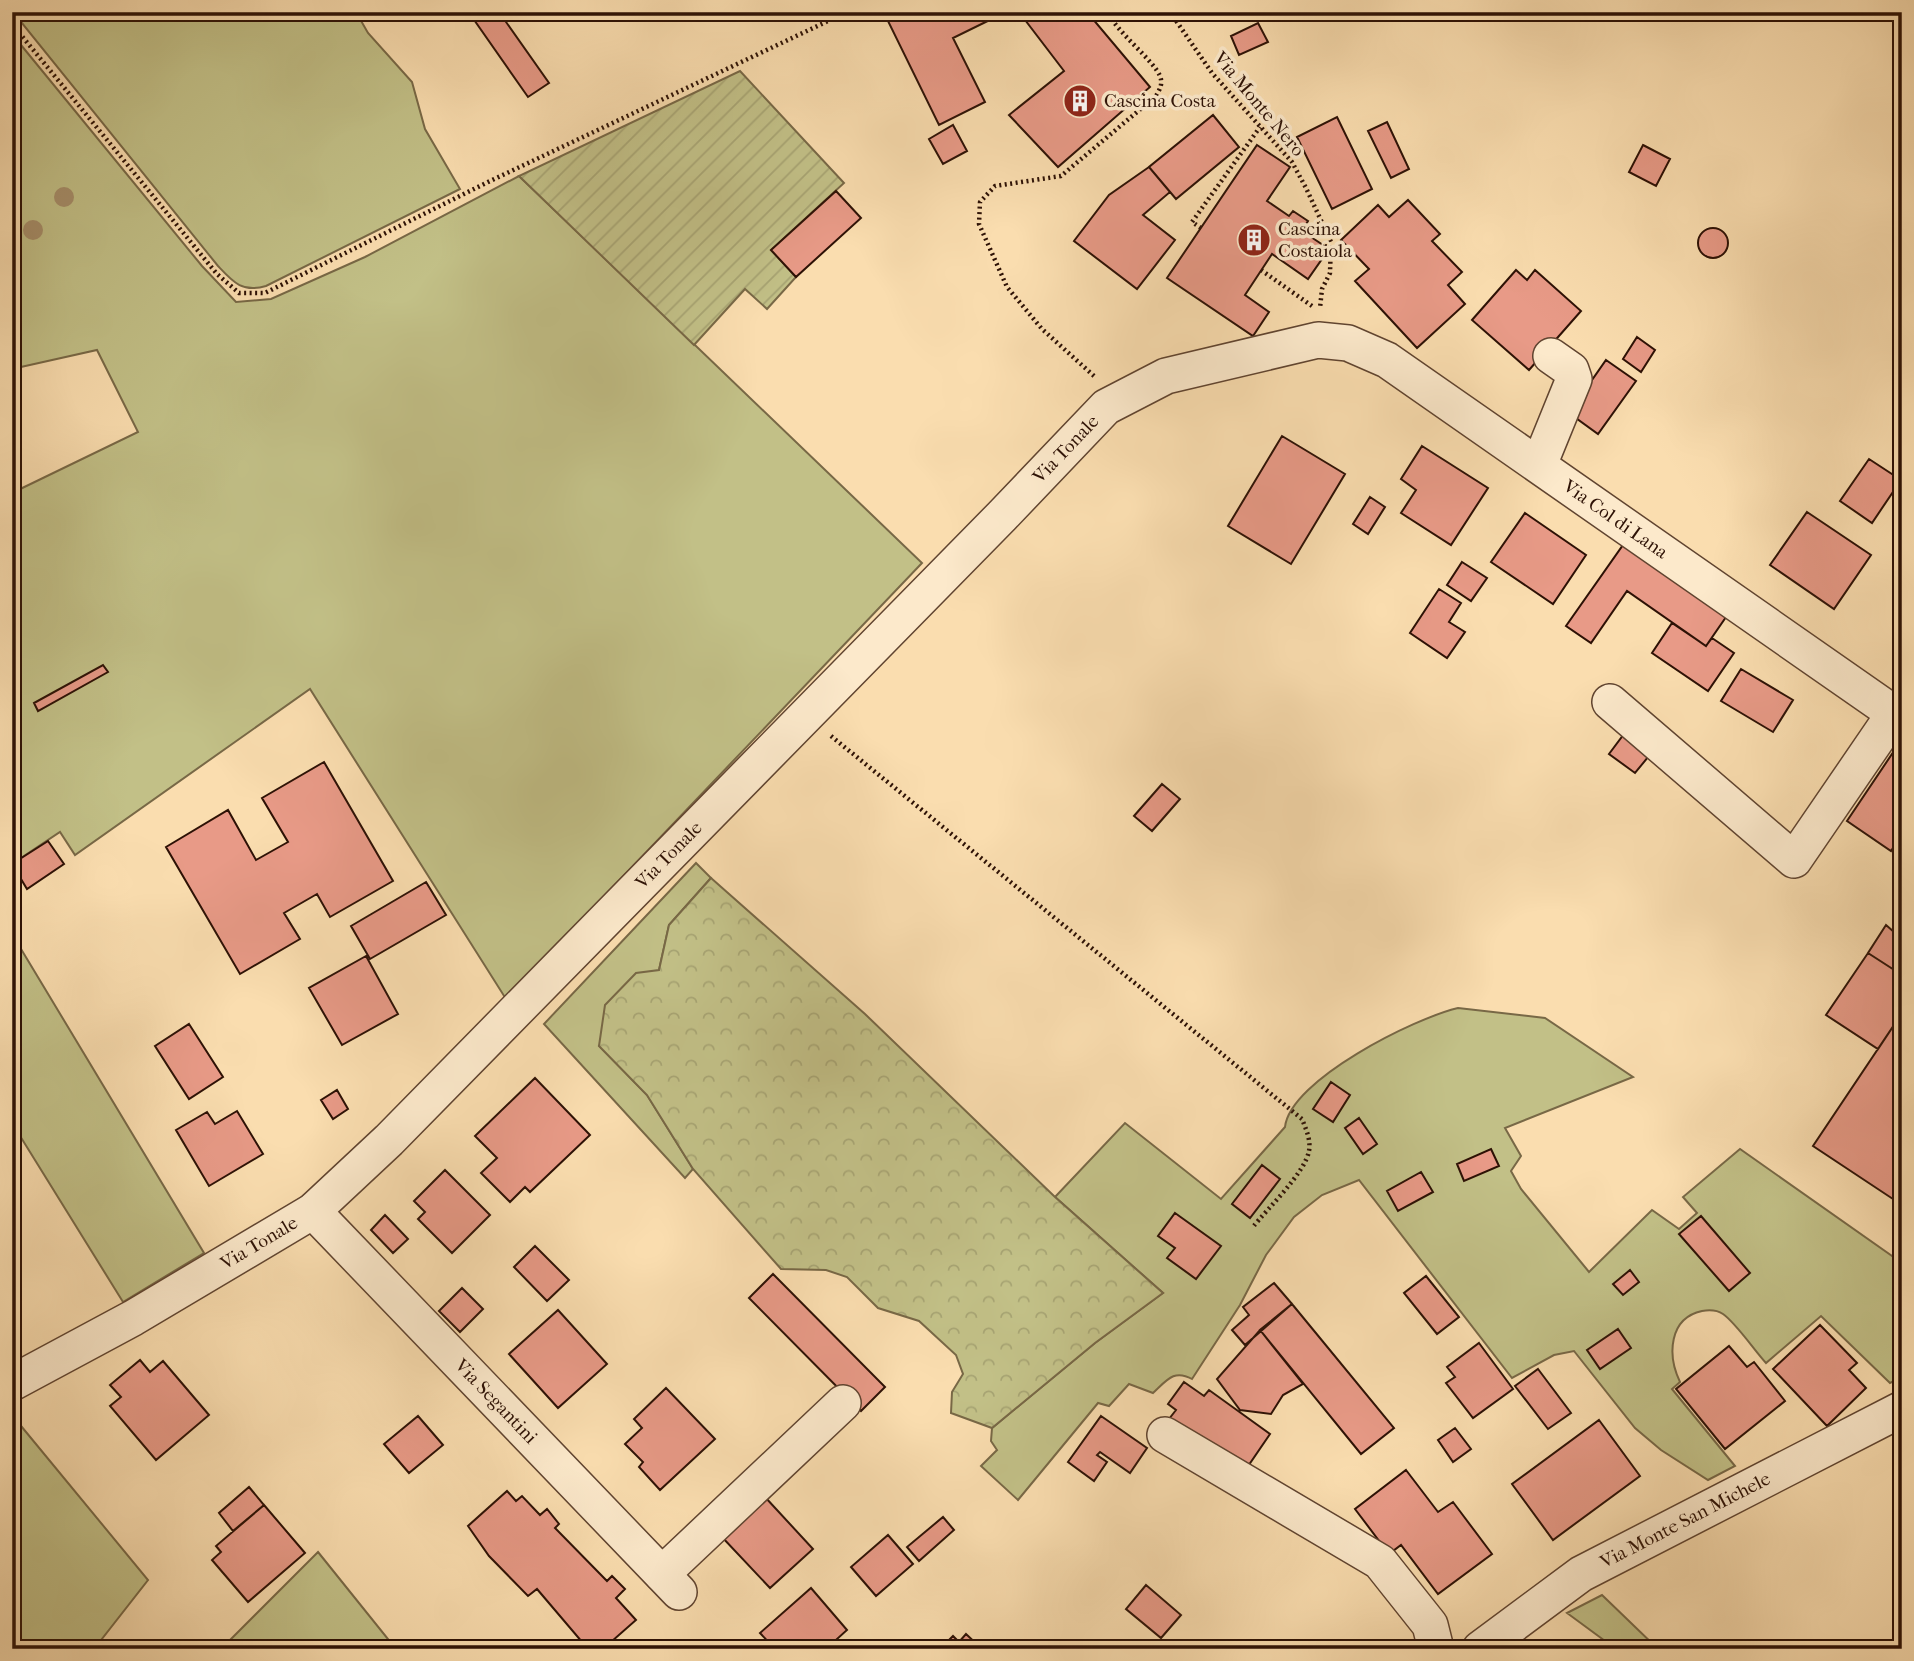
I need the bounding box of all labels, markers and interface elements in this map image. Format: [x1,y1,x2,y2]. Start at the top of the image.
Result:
street label: Via Monte Nero [1208,47,1309,161]
building icon: Cascina Costa [1061,82,1099,120]
place label: Cascina Costa [1104,90,1216,112]
place label: Cascina Costaiola [1278,218,1352,262]
building icon: Cascina Costaiola [1235,221,1273,259]
street label: Via Tonale [1028,410,1103,488]
street label: Via Col di Lana [1558,475,1672,563]
street label: Via Tonale [630,817,707,894]
street label: Via Tonale [216,1212,302,1275]
street label: Via Segantini [450,1354,542,1449]
street label: Via Monte San Michele [1596,1468,1774,1574]

